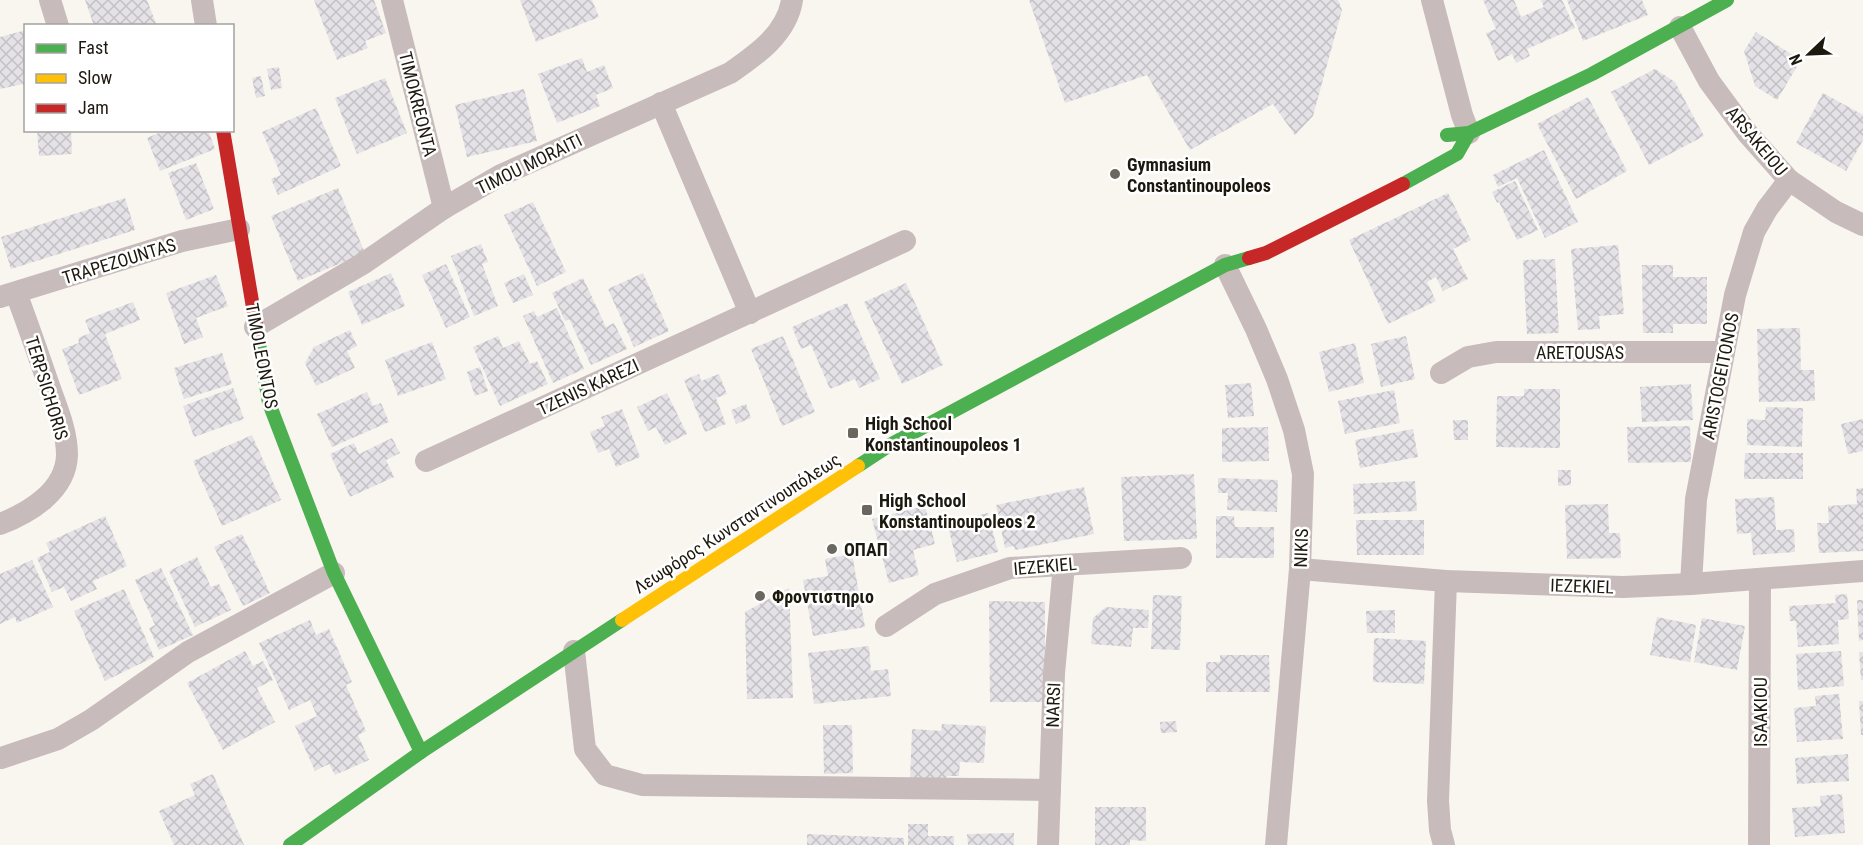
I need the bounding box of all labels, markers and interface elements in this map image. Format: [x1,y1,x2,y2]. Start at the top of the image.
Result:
legend [24,24,234,132]
north arrow [1779,24,1839,84]
text: Fast [78,37,109,58]
street label: TIMOKREONTA [395,49,441,159]
text: N [1785,51,1806,68]
text: Slow [78,67,113,88]
text: Jam [78,97,109,118]
street label: ARSAKEIOU [1722,102,1792,180]
street label: TIMOU MORAITI [473,129,585,199]
place label: Gymnasium Constantinoupoleos [1127,154,1271,196]
marker: Gymnasium Constantinoupoleos [1108,167,1122,181]
street label: TRAPEZOUNTAS [60,234,178,288]
street label: TIMOLEONTOS [242,302,282,410]
street label: ARISTOGEITONOS [1697,311,1743,441]
street label: TERPSICHORIS [21,334,73,442]
street label: ARETOUSAS [1536,342,1624,363]
street label: TZENIS KAREZI [534,354,642,420]
place label: High School Konstantinoupoleos 1 [865,413,1022,455]
marker: High School Konstantinoupoleos 1 [846,426,860,440]
street label: Λεωφόρος Κωνσταντινουπόλεως [630,448,844,598]
place label: High School Konstantinoupoleos 2 [879,490,1036,532]
marker: High School Konstantinoupoleos 2 [860,503,874,517]
street label: NIKIS [1290,528,1312,568]
place label: ΟΠΑΠ [844,539,888,560]
marker: ΟΠΑΠ [825,542,839,556]
street label: IEZEKIEL [1012,553,1078,579]
street label: IEZEKIEL [1550,574,1615,598]
place label: Φροντιστηριο [772,586,874,607]
marker: Φροντιστηριο [753,589,767,603]
street label: ISAAKIOU [1750,677,1771,747]
street label: NARSI [1042,682,1064,728]

